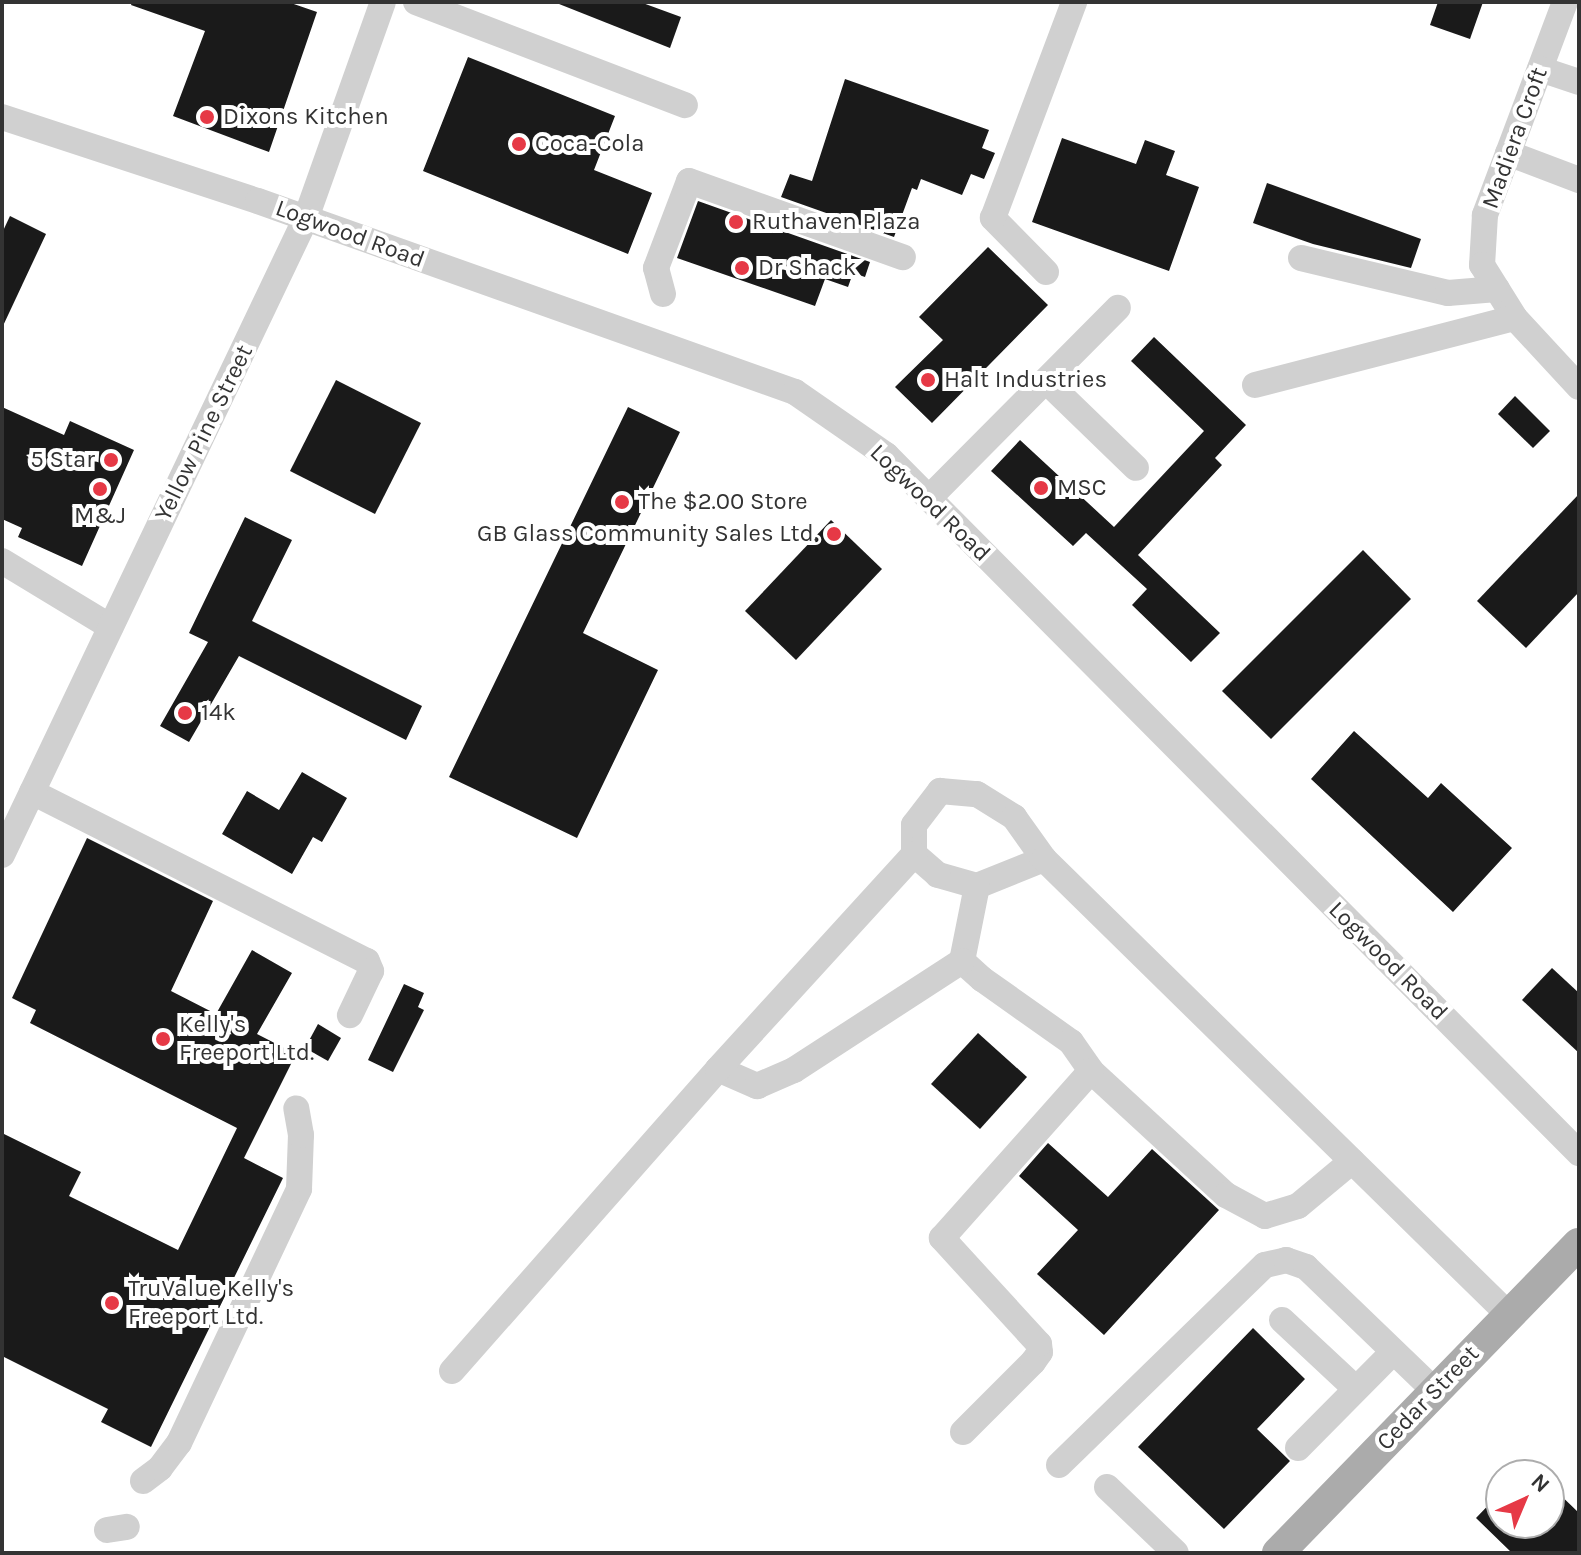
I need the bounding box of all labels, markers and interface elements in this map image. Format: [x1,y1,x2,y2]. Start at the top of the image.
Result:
street label: Madiera Croft [1476,63,1554,213]
place label: Dixons Kitchen [223,103,389,131]
marker: Dixons Kitchen [198,108,216,126]
place label: Coca-Cola [535,130,645,158]
marker: Coca-Cola [510,135,528,153]
street label: Logwood Road [271,194,429,274]
place label: Ruthaven Plaza [752,208,920,236]
marker: Ruthaven Plaza [727,213,745,231]
place label: Dr Shack [758,254,856,282]
marker: Dr Shack [733,259,751,277]
street label: Yellow Pine Street [149,340,259,526]
place label: Halt Industries [944,366,1107,394]
marker: Halt Industries [919,371,937,389]
street label: Logwood Road [864,438,996,568]
place label: 5 Star [30,446,95,474]
marker: 5 Star [102,451,120,469]
place label: MSC [1057,474,1107,502]
marker: MSC [1032,479,1050,497]
marker: M&J [91,480,109,498]
place label: The $2.00 Store [638,488,808,516]
marker: The $2.00 Store [613,493,631,511]
place label: M&J [74,502,126,530]
place label: GB Glass Community Sales Ltd. [477,520,818,548]
marker: GB Glass Community Sales Ltd. [825,525,843,543]
place label: 14k [201,699,236,727]
marker: 14k [176,704,194,722]
street label: Logwood Road [1322,895,1454,1027]
place label: Kelly's Freeport Ltd. [179,1011,314,1067]
marker: Kelly's Freeport Ltd. [154,1030,172,1048]
place label: TruValue Kelly's Freeport Ltd. [128,1275,294,1331]
marker: TruValue Kelly's Freeport Ltd. [103,1294,121,1312]
street label: Cedar Street [1371,1340,1485,1456]
north arrow [1485,1459,1565,1539]
text: N [1526,1468,1555,1498]

